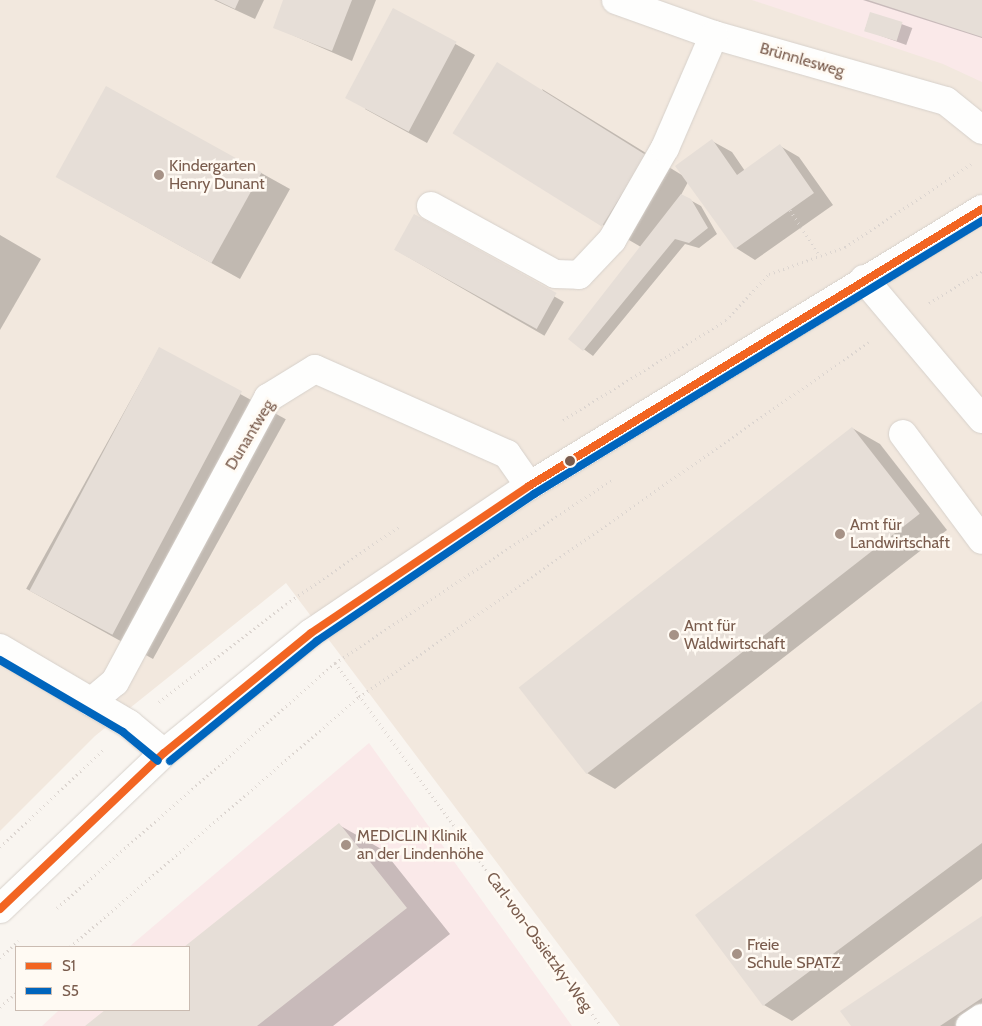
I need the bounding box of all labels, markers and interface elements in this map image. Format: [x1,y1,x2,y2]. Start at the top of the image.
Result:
street label: Brünnlesweg [758,39,846,81]
place label: Kindergarten Henry Dunant [169,156,265,194]
marker: Kindergarten Henry Dunant [153,169,165,181]
street label: Dunantweg [222,396,278,474]
unlabelled marker [565,456,575,466]
place label: Amt für Landwirtschaft [850,515,950,553]
marker: Amt für Landwirtschaft [834,528,846,540]
place label: Amt für Waldwirtschaft [684,616,785,654]
marker: Amt für Waldwirtschaft [668,629,680,641]
place label: MEDICLIN Klinik an der Lindenhöhe [357,826,484,864]
marker: MEDICLIN Klinik an der Lindenhöhe [339,838,353,852]
street label: Carl-von-Ossietzky-Weg [482,868,596,1016]
place label: Freie Schule SPATZ [747,935,840,973]
legend [15,946,190,1011]
marker: Freie Schule SPATZ [731,948,743,960]
text: S1 [62,957,76,975]
text: S5 [62,982,79,1000]

